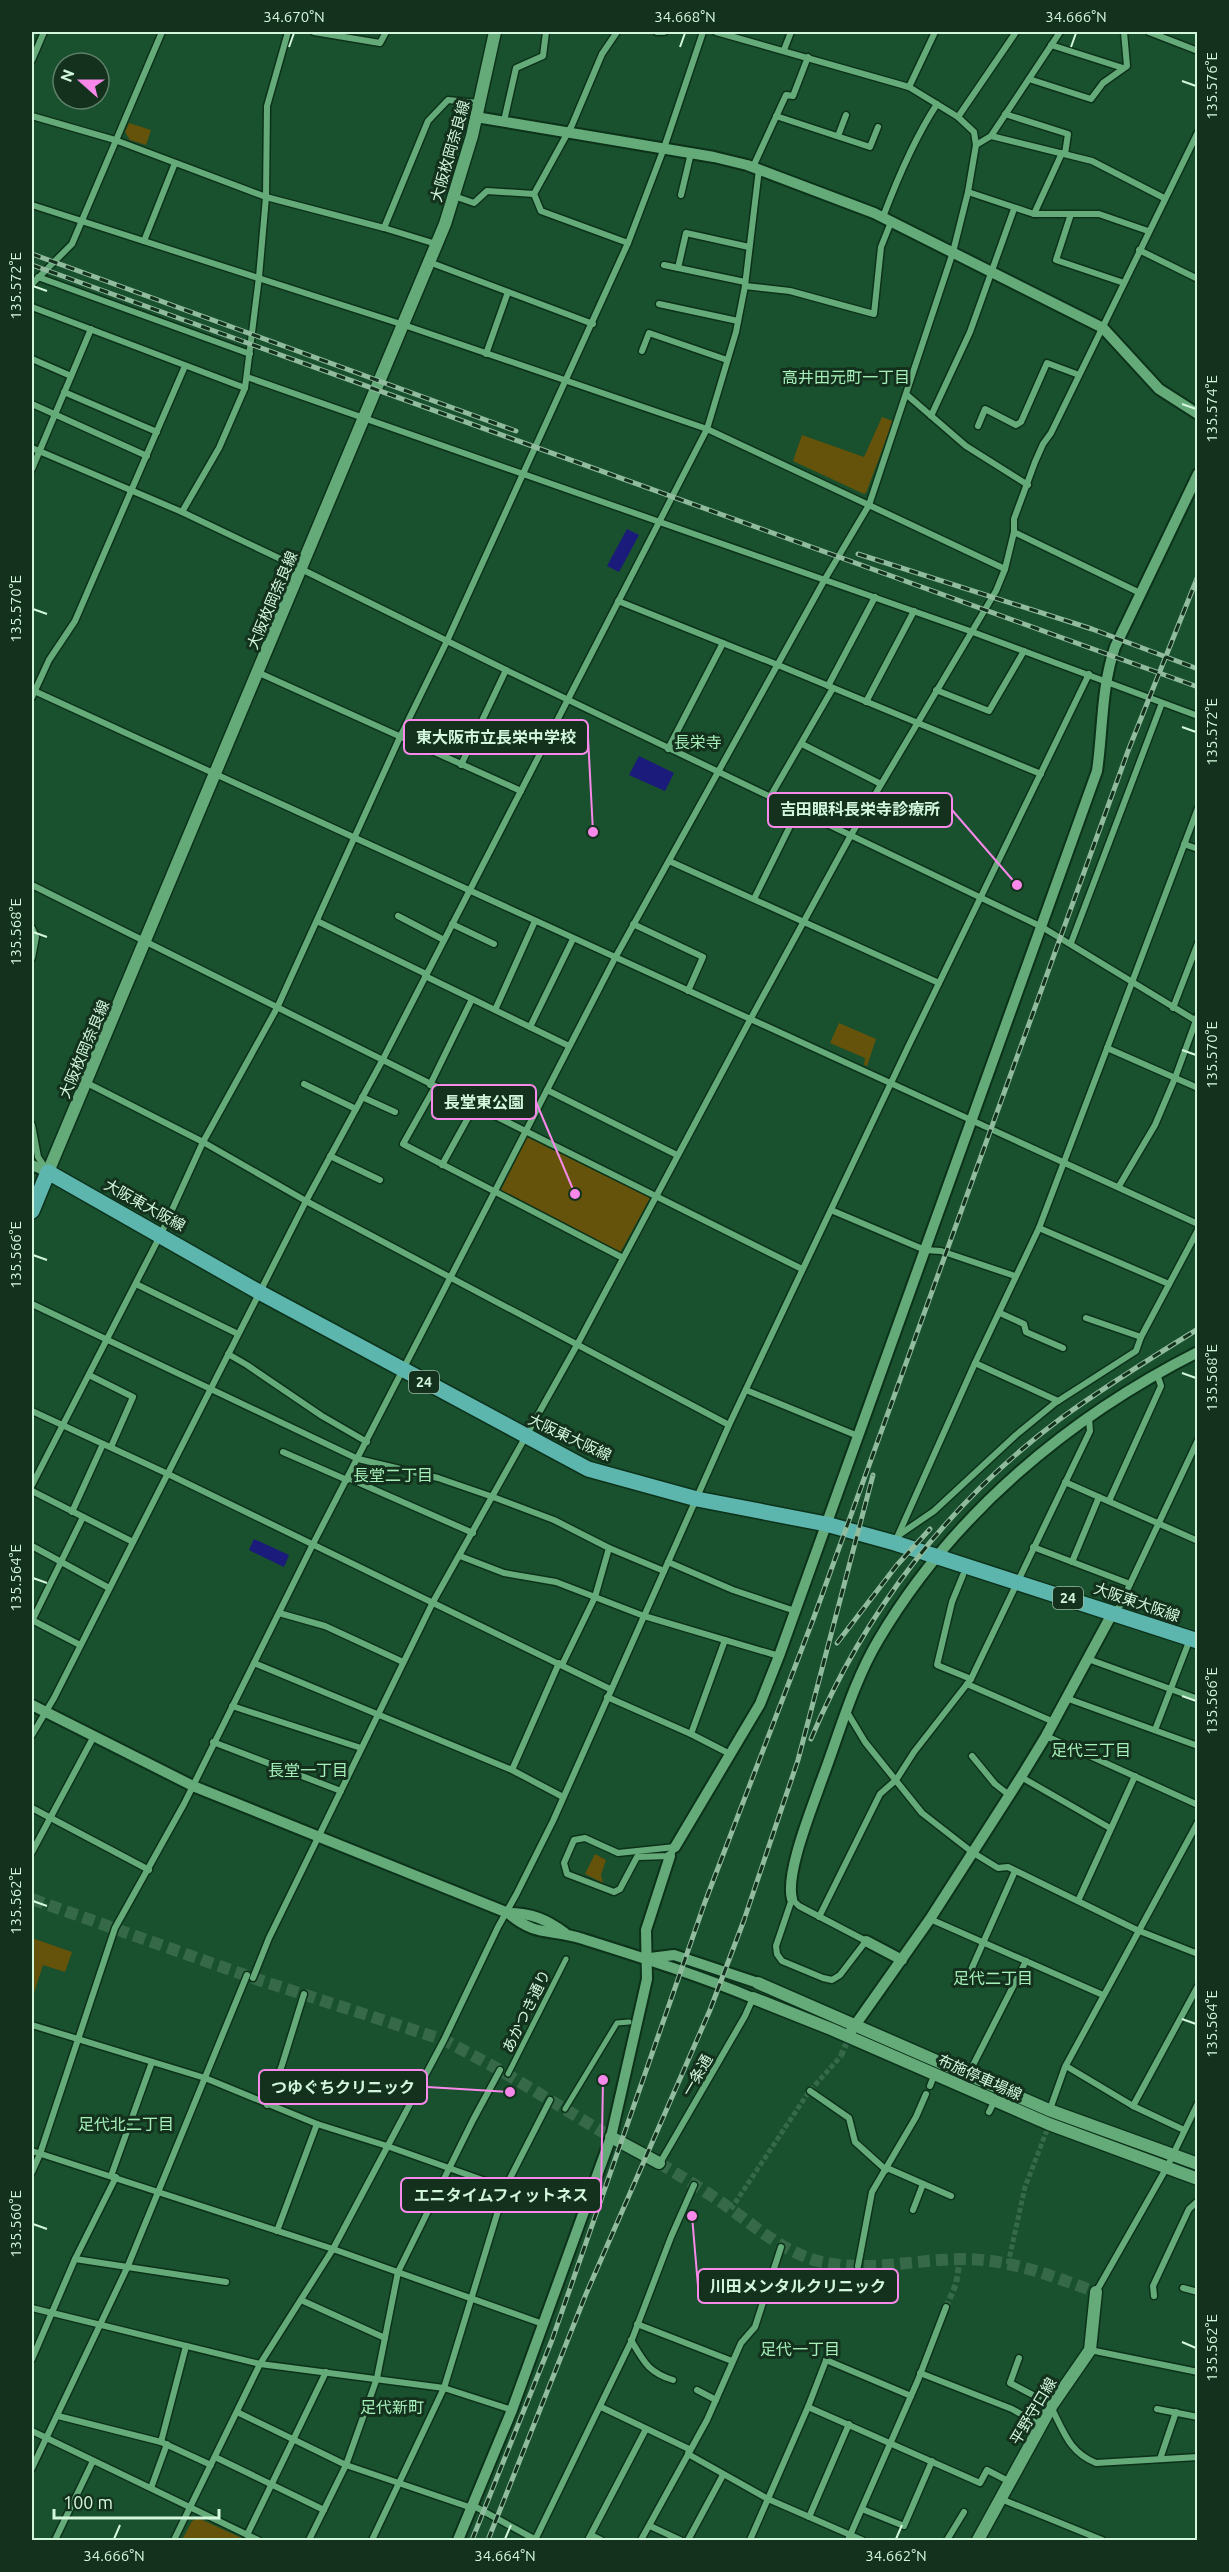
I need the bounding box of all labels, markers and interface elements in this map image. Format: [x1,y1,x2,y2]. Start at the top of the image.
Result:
text: 34.670°N [263,8,325,25]
text: 34.668°N [654,8,716,25]
text: 34.666°N [1045,8,1107,25]
north arrow [51,51,111,111]
text: 135.576°E [1203,52,1220,120]
text: N [56,67,78,84]
street label: 大阪枚岡奈良線 [427,98,473,204]
text: 135.572°E [7,252,24,320]
district label: 高井田元町一丁目 [782,368,910,386]
text: 135.574°E [1203,375,1220,443]
street label: 大阪枚岡奈良線 [244,548,300,652]
text: 135.570°E [7,575,24,643]
text: 135.572°E [1203,698,1220,766]
callout: 東大阪市立長栄中学校 [404,720,588,754]
text: 東大阪市立長栄中学校 [416,728,576,746]
district label: 長栄寺 [674,733,722,751]
callout: 吉田眼科長栄寺診療所 [768,793,952,827]
text: 吉田眼科長栄寺診療所 [780,800,940,818]
text: 135.568°E [7,898,24,966]
street label: 大阪枚岡奈良線 [56,997,112,1101]
text: 135.570°E [1203,1021,1220,1089]
callout: 長堂東公園 [432,1085,536,1119]
text: 長堂東公園 [444,1093,524,1111]
street label: 大阪東大阪線 [102,1176,188,1234]
text: 135.566°E [7,1221,24,1289]
text: 135.568°E [1203,1344,1220,1412]
road number: 24 [409,1371,439,1393]
street label: 大阪東大阪線 [526,1410,614,1464]
district label: 長堂二丁目 [353,1466,433,1484]
text: 135.564°E [7,1544,24,1612]
street label: 大阪東大阪線 [1092,1579,1182,1625]
road number: 24 [1053,1587,1083,1609]
text: 135.566°E [1203,1667,1220,1735]
district label: 足代三丁目 [1051,1741,1131,1759]
district label: 長堂一丁目 [268,1761,348,1779]
text: 135.562°E [7,1867,24,1935]
street label: あかつき通り [499,1967,553,2055]
district label: 足代二丁目 [953,1969,1033,1987]
text: 135.564°E [1203,1990,1220,2058]
street label: 一条通 [678,2051,716,2099]
street label: 布施停車場線 [935,2051,1025,2103]
callout: つゆぐちクリニック [259,2070,427,2104]
text: つゆぐちクリニック [271,2078,415,2096]
district label: 足代北二丁目 [78,2115,174,2133]
callout: エニタイムフィットネス [401,2178,601,2212]
text: エニタイムフィットネス [414,2186,588,2204]
text: 135.560°E [7,2190,24,2258]
callout: 川田メンタルクリニック [698,2269,898,2303]
text: 川田メンタルクリニック [710,2277,886,2295]
text: 135.562°E [1203,2314,1220,2382]
district label: 足代一丁目 [760,2340,840,2358]
street label: 平野守口線 [1006,2374,1060,2448]
district label: 足代新町 [360,2398,424,2416]
scale bar [54,2482,219,2520]
text: 100 m [63,2492,113,2512]
text: 34.666°N [83,2547,145,2564]
text: 34.664°N [474,2547,536,2564]
text: 34.662°N [865,2547,927,2564]

